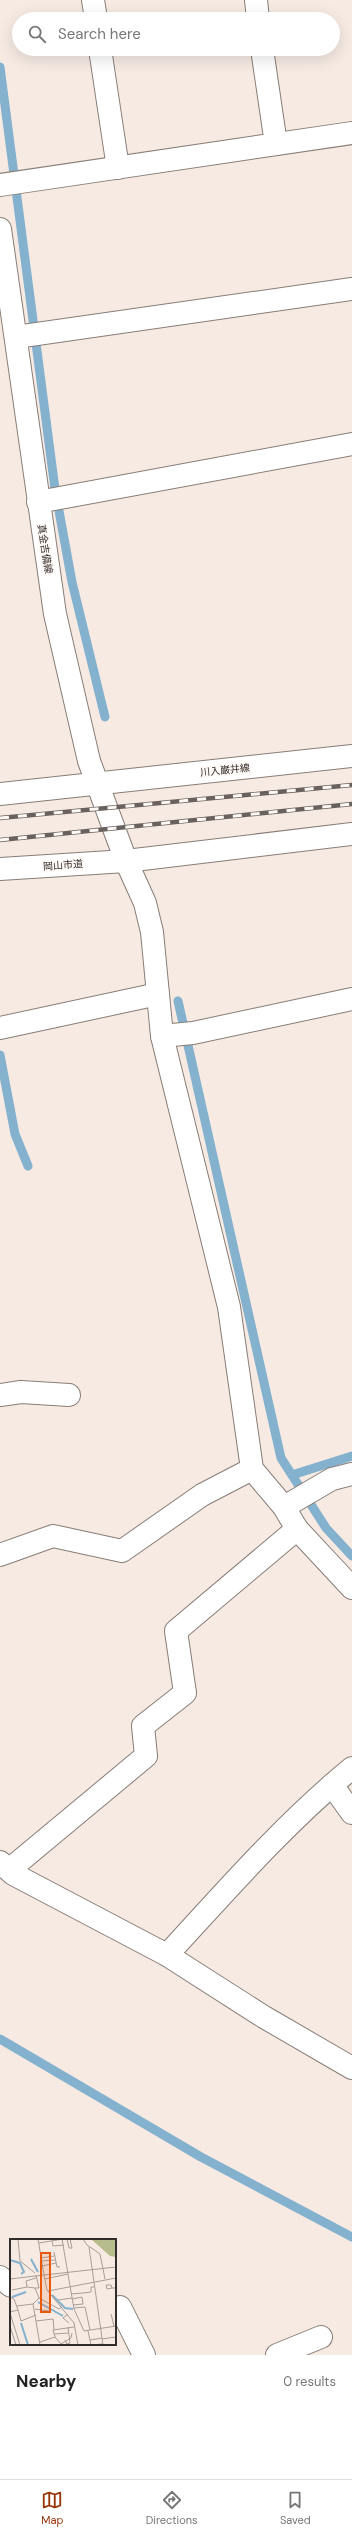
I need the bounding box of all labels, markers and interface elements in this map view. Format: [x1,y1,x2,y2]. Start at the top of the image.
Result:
search box [12,12,340,56]
icon: search [26,23,48,45]
text: Search here [58,24,141,44]
street label: 真金吉備線 [35,523,55,575]
street label: 川入巌井線 [199,761,251,779]
street label: 岡山市道 [43,857,83,873]
inset map [10,2239,116,2345]
text: Nearby [16,2370,76,2392]
text: 0 results [283,2373,336,2390]
tab: Map [41,2489,63,2527]
tab: Directions [146,2489,198,2527]
tab: Saved [280,2489,311,2527]

